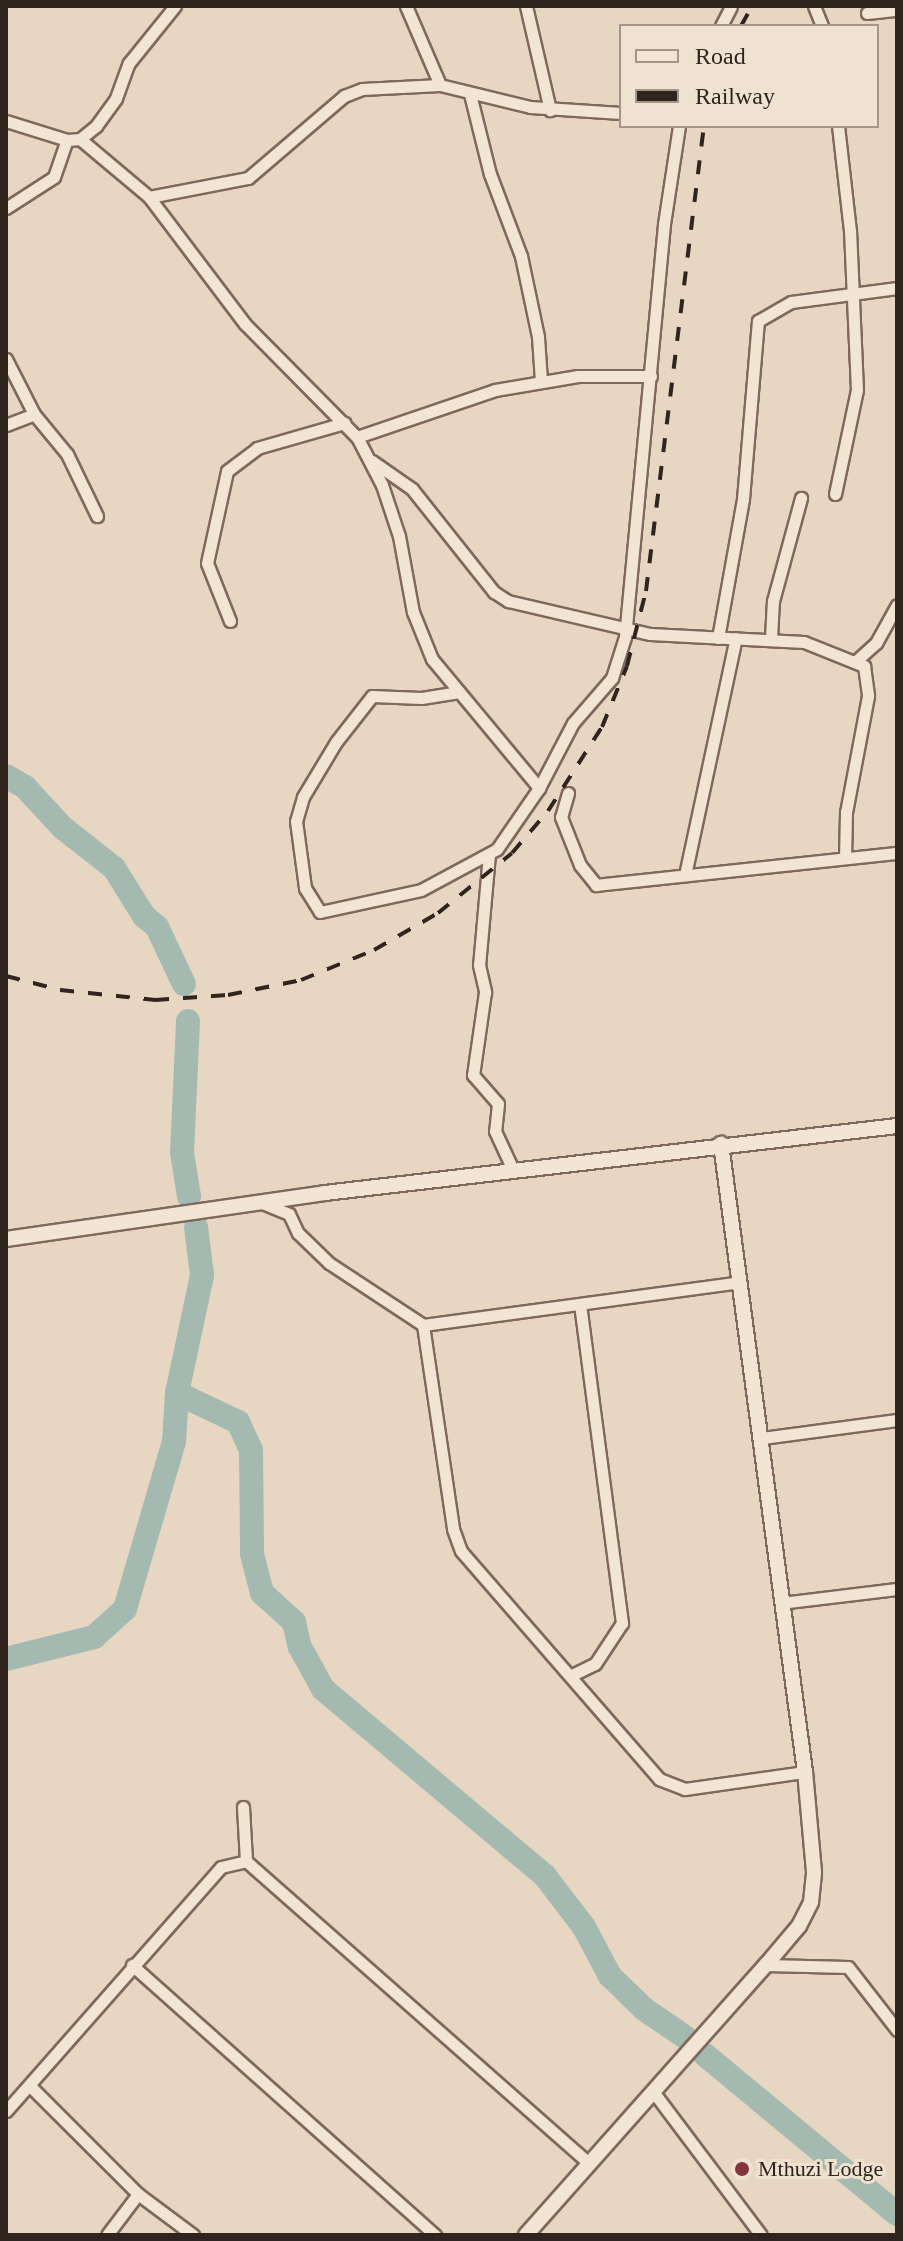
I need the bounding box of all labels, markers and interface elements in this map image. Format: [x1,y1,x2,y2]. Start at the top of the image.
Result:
legend [619,24,879,128]
text: Road [695,43,746,69]
text: Railway [695,83,775,109]
place label: Mthuzi Lodge [758,2156,883,2182]
marker: Mthuzi Lodge [733,2160,751,2178]

